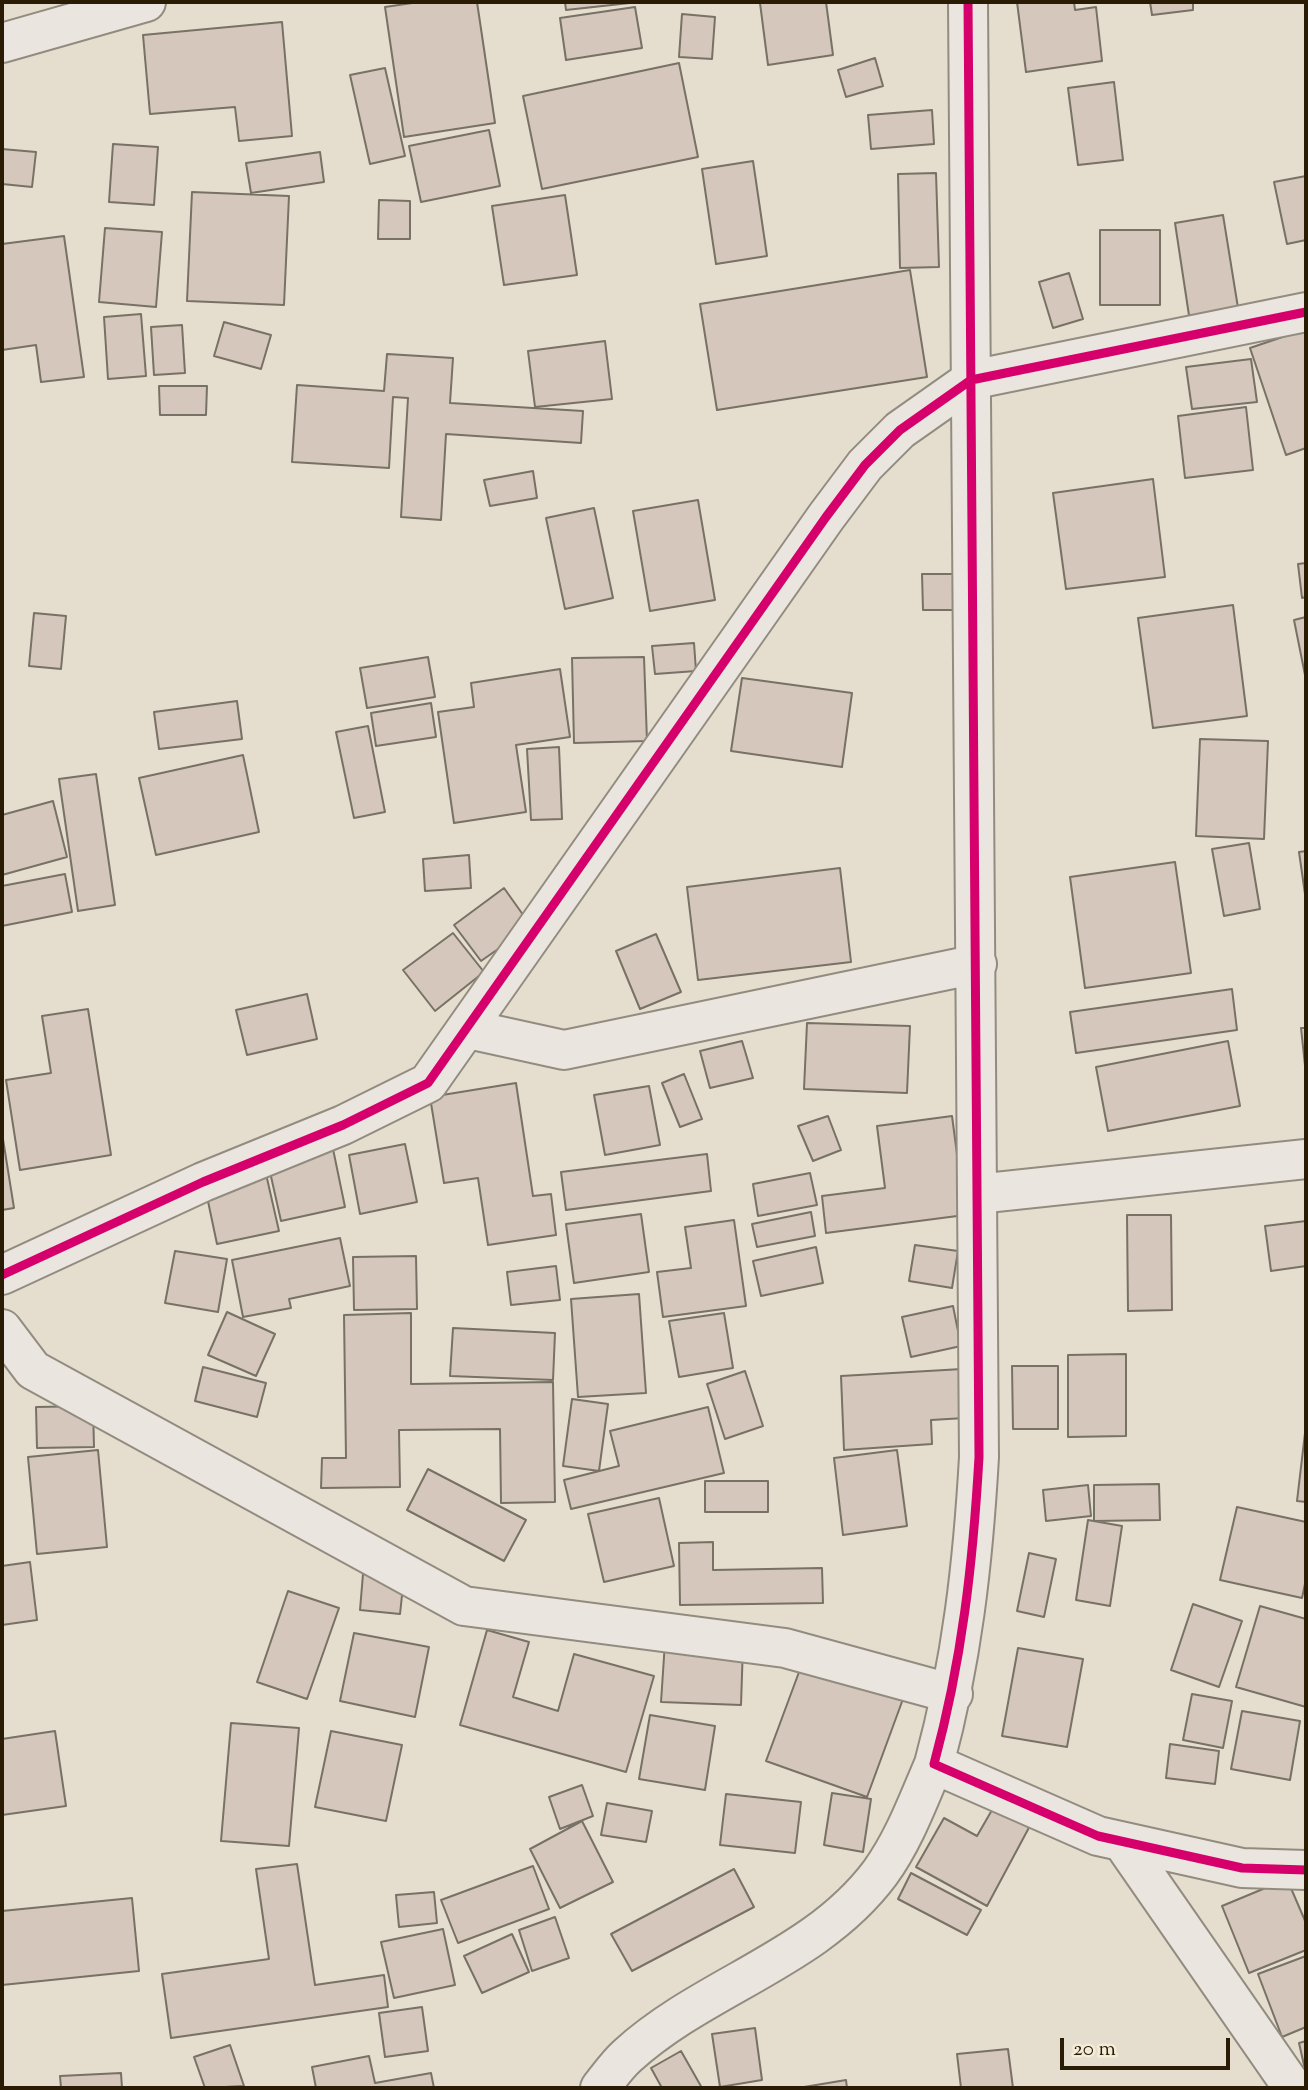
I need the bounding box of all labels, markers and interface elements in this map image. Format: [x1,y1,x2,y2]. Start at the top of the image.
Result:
scale bar [1063,2024,1233,2068]
text: 20 m [1073,2035,1116,2065]

